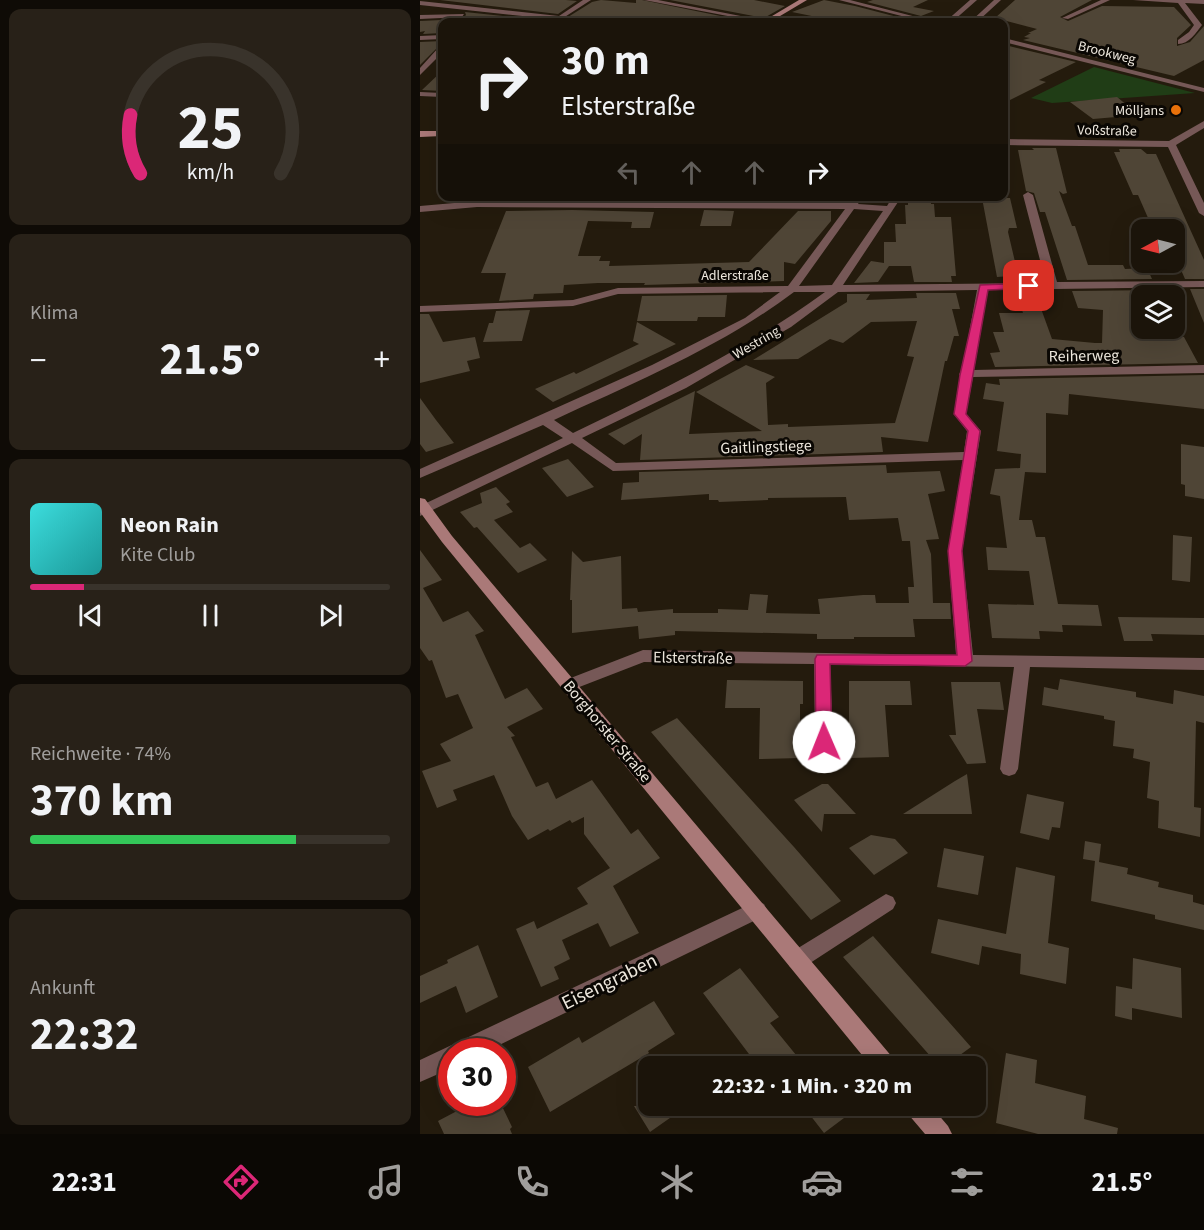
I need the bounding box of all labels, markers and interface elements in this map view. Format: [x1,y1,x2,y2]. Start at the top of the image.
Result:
text: 30 m [561,31,650,91]
street label: Brookweg [1076,36,1138,70]
icon: right [462,42,540,120]
text: 25 [177,84,243,173]
text: Elsterstraße [561,87,696,126]
place label: Mölljans [1115,101,1164,121]
marker: Mölljans [1169,103,1183,117]
street label: Voßstraße [1077,120,1137,142]
icon: left [612,156,645,189]
icon: ahead [675,156,708,189]
icon: ahead [738,156,771,189]
icon: right [801,156,834,189]
text: km/h [186,157,234,188]
north arrow [1131,219,1185,273]
map controls [1131,219,1185,339]
pin [1003,260,1054,311]
street label: Adlerstraße [701,266,769,286]
icon: arrive [1012,269,1045,302]
button: layers [1131,285,1185,339]
text: Klima [30,299,78,327]
street label: Westring [729,321,784,364]
text: 21.5° [159,328,261,392]
text: − [30,337,46,384]
text: + [374,337,390,384]
street label: Reiherweg [1049,344,1120,368]
street label: Gaitlingstiege [720,434,812,460]
text: Neon Rain [120,509,219,541]
text: Kite Club [120,541,195,569]
icon: previous [74,599,107,632]
icon: pause [194,599,227,632]
icon: next [314,599,347,632]
street label: Elsterstraße [653,646,733,670]
street label: Borghorster Straße [558,676,656,787]
position arrow [792,710,856,774]
text: Reichweite · 74% [30,740,171,768]
text: 370 km [30,769,174,833]
street label: Eisengraben [557,947,662,1017]
text: Ankunft [30,974,95,1002]
text: 22:32 [30,1003,139,1067]
speed limit sign: 30 [438,1038,516,1116]
text: 22:32 · 1 Min. · 320 m [712,1070,912,1102]
icon: directions [220,1161,262,1203]
icon: music [365,1161,407,1203]
icon: phone [511,1161,553,1203]
icon: climate [656,1161,698,1203]
icon: car [801,1161,843,1203]
icon: filters [946,1161,988,1203]
text: 22:31 [52,1163,117,1202]
text: 21.5° [1092,1163,1152,1202]

